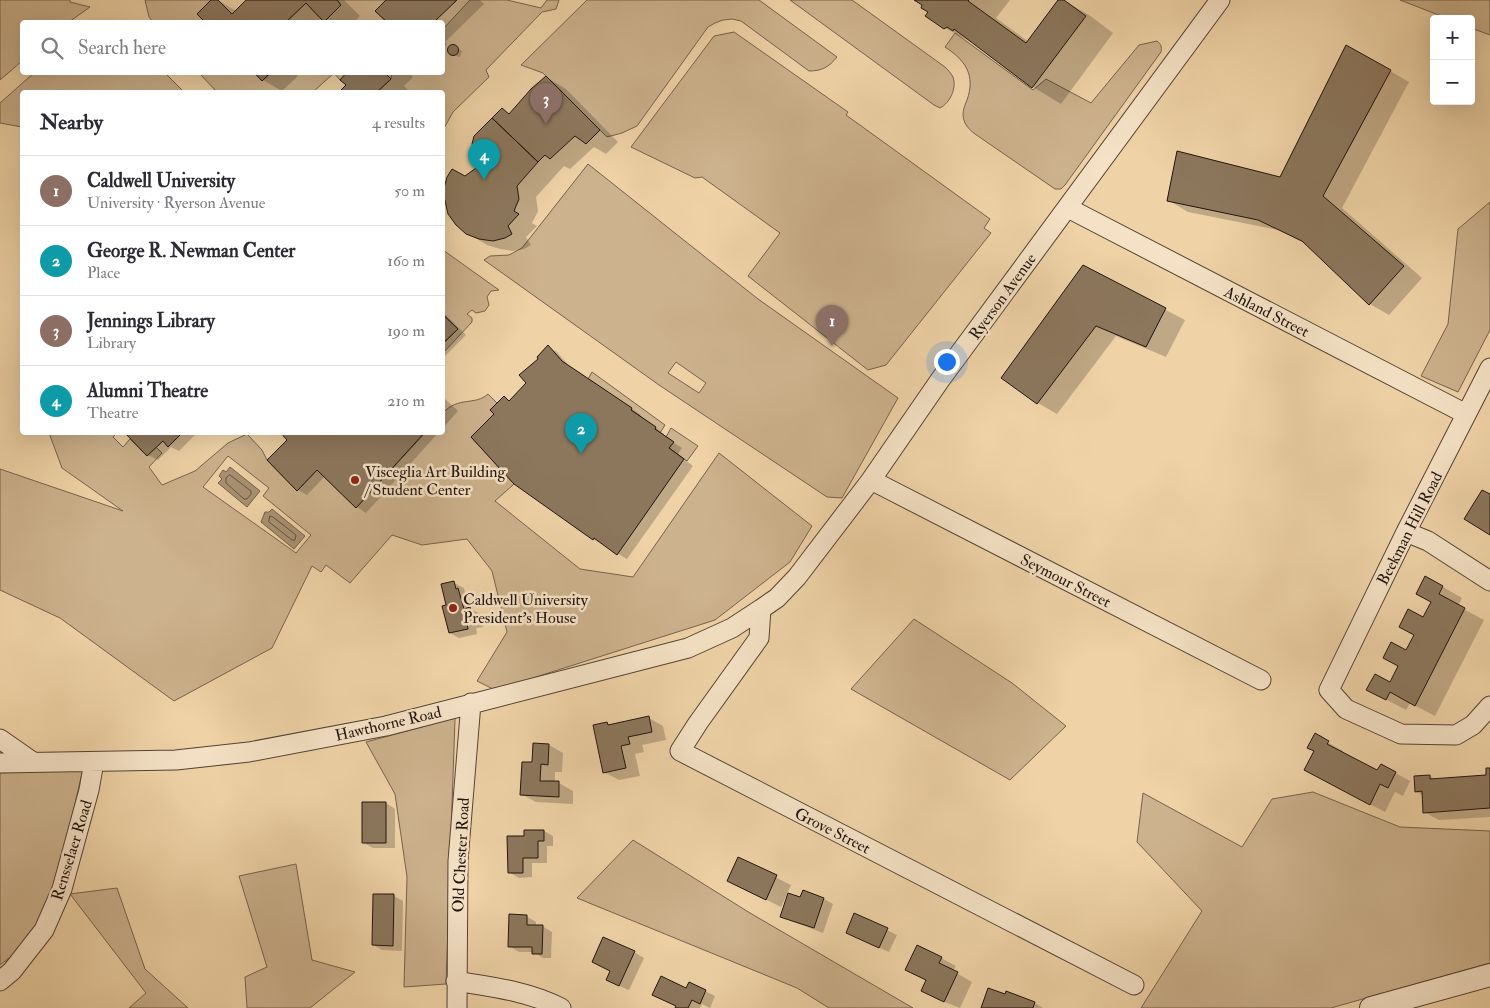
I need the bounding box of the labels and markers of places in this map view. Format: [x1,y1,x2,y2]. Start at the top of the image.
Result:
pin: 3 [530,83,562,124]
pin: 4 [468,139,500,180]
pin: 1 [816,305,848,346]
pin: 2 [565,413,597,454]
place label: Visceglia Art Building / Student Center [364,462,506,500]
marker: Visceglia Art Building / Student Center [349,474,361,486]
place label: Caldwell University President's House [463,590,589,628]
marker: Caldwell University President's House [447,602,459,614]

